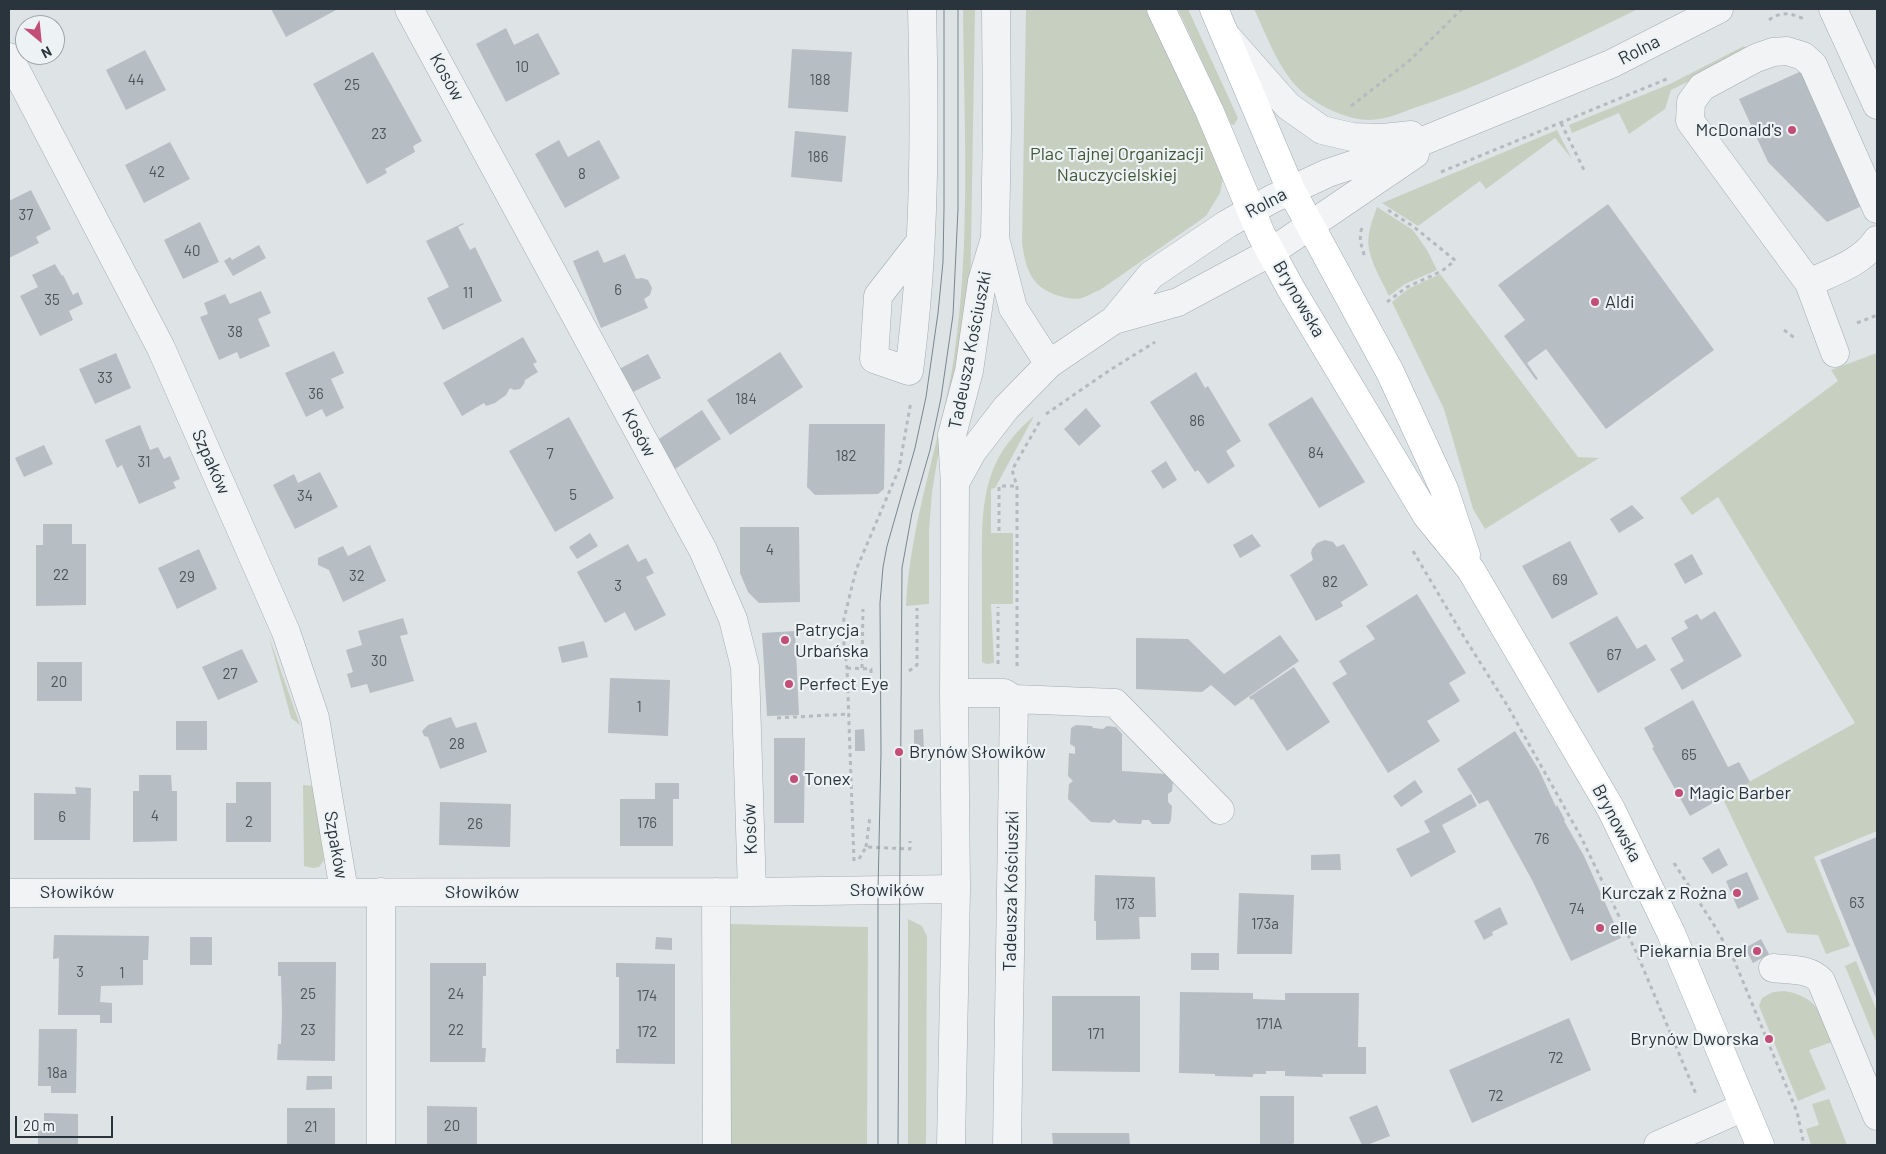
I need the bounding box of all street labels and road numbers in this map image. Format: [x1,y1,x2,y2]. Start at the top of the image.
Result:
street label: Rolna [1615,30,1663,70]
street label: Kosów [425,49,469,105]
street label: Rolna [1242,183,1290,223]
street label: Brynowska [1268,257,1330,341]
street label: Tadeusza Kościuszki [944,269,996,431]
street label: Kosów [617,405,661,461]
street label: Szpaków [187,426,235,498]
street label: Brynowska [1588,780,1646,866]
street label: Kosów [738,803,762,855]
street label: Szpaków [319,809,353,881]
street label: Tadeusza Kościuszki [999,810,1023,972]
street label: Słowików [850,879,924,901]
street label: Słowików [40,881,114,903]
street label: Słowików [445,881,519,903]

